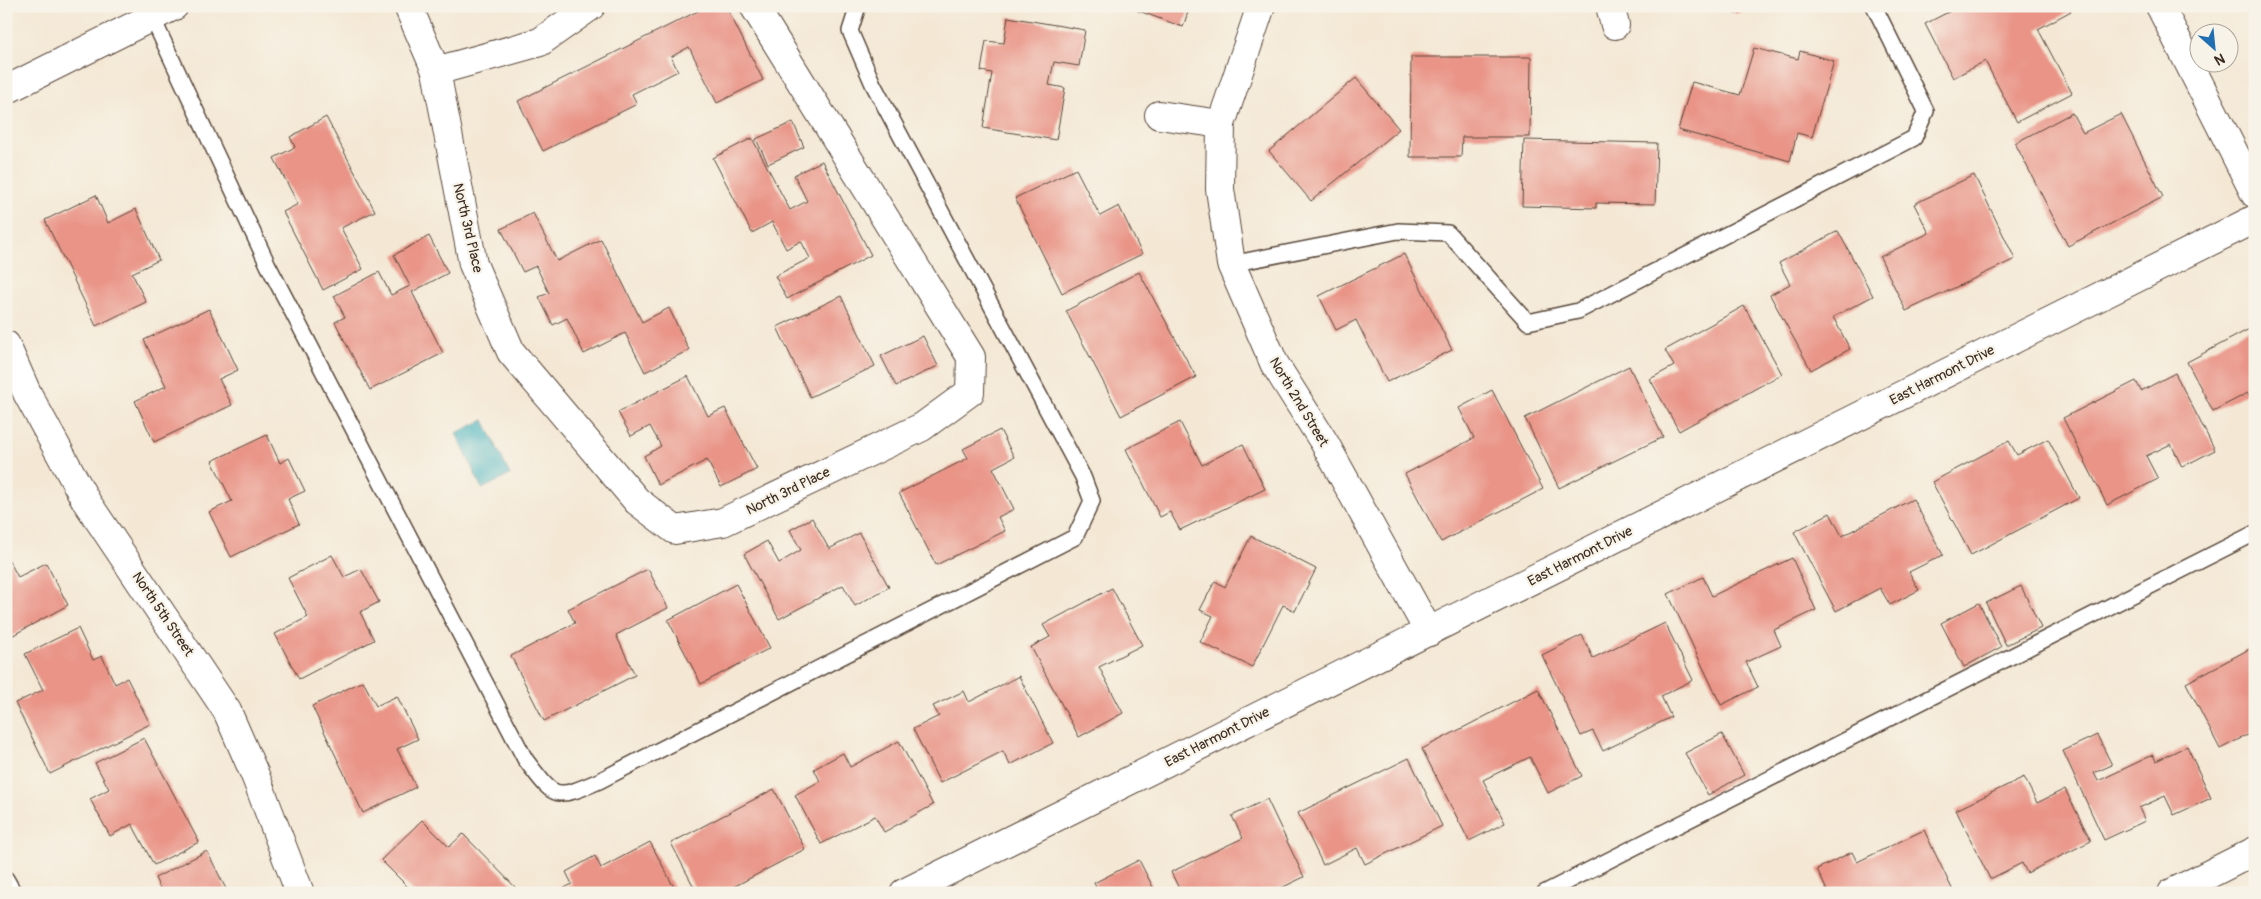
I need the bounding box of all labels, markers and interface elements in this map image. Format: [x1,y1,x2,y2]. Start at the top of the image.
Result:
north arrow [2188,22,2238,72]
text: N [2212,49,2228,69]
street label: North 3rd Place [449,182,487,274]
street label: East Harmont Drive [1887,341,1997,409]
street label: North 2nd Street [1266,354,1332,450]
street label: North 3rd Place [743,463,833,519]
street label: East Harmont Drive [1525,522,1635,590]
street label: North 5th Street [129,569,198,660]
street label: East Harmont Drive [1162,703,1272,771]

